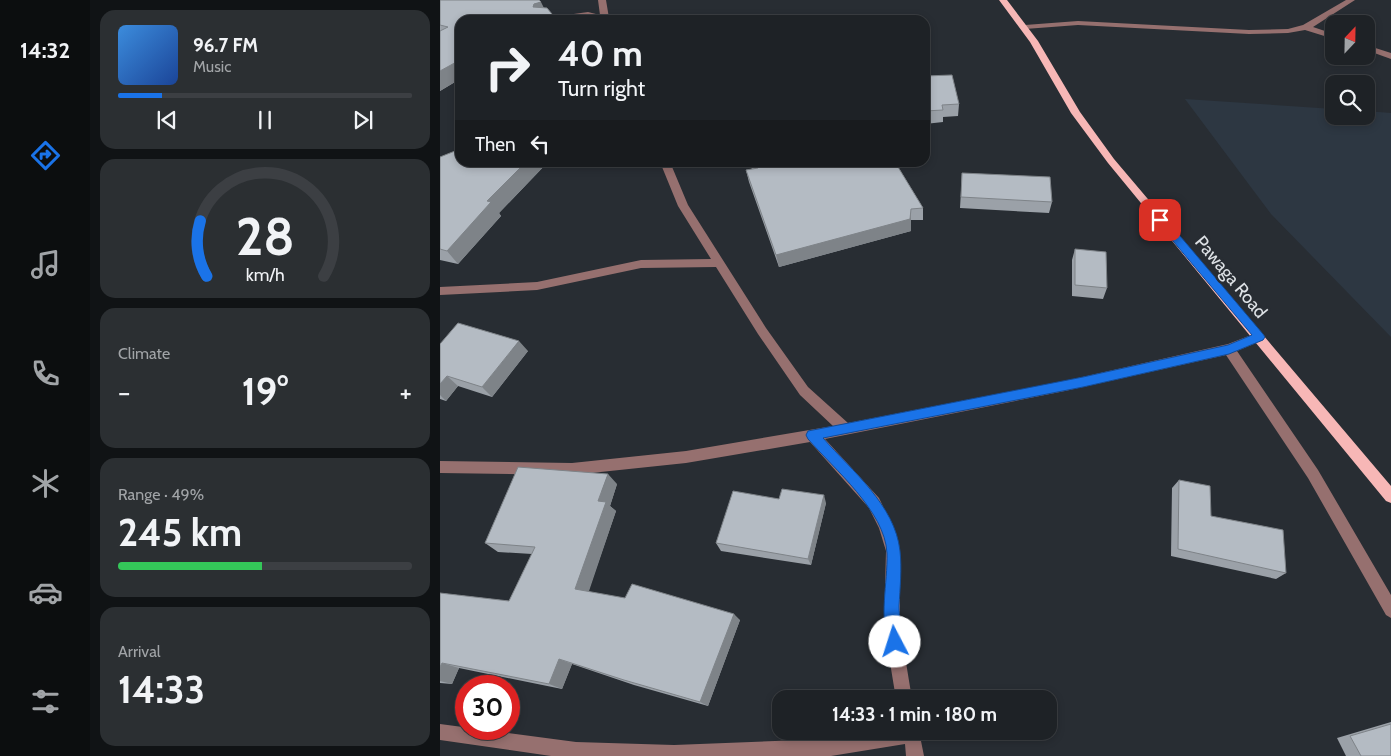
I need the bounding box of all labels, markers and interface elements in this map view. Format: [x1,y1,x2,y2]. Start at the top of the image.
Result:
north arrow [1325,15,1375,65]
map controls [1325,15,1375,125]
text: 40 m [558,32,643,75]
text: 96.7 FM [193,34,258,57]
icon: right [475,35,540,100]
text: 14:32 [20,37,70,64]
text: Music [193,57,231,76]
text: Turn right [558,75,645,102]
button: search [1325,75,1375,125]
icon: previous [153,106,181,134]
icon: pause [251,106,279,134]
icon: next [349,106,377,134]
icon: left [526,130,554,158]
text: Then [475,133,516,156]
icon: directions [28,138,63,173]
pin [1139,199,1181,241]
text: 28 [236,205,294,268]
icon: arrive [1146,206,1174,234]
street label: Pawaga Road [1190,231,1272,323]
icon: music [28,247,63,282]
text: km/h [245,264,285,285]
text: Climate [118,344,170,363]
icon: phone [28,356,63,391]
text: 19° [242,368,288,415]
text: − [118,375,130,409]
text: + [400,375,412,409]
icon: climate [28,466,63,501]
text: Range · 49% [118,485,204,504]
text: 245 km [118,509,242,556]
icon: car [28,575,63,610]
position arrow [868,615,920,667]
text: Arrival [118,642,161,661]
text: 14:33 [118,666,205,713]
speed limit sign: 30 [455,675,520,740]
icon: filters [28,684,63,719]
text: 14:33 · 1 min · 180 m [832,703,997,726]

